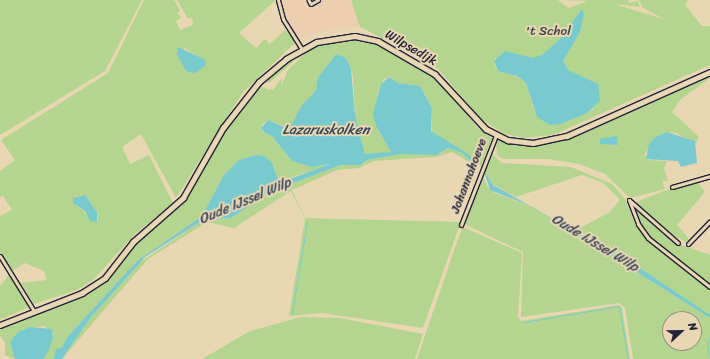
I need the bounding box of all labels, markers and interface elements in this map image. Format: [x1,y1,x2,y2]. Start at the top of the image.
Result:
park label: 't Schol [525,23,571,39]
street label: Wilpsedijk [382,27,440,69]
water label: Lazaruskolken [283,122,369,138]
street label: Johannahoeve [448,136,490,216]
water label: Oude IJssel Wilp [195,174,295,228]
water label: Oude IJssel Wilp [548,210,642,276]
north arrow [662,311,702,351]
text: N [682,320,703,334]

